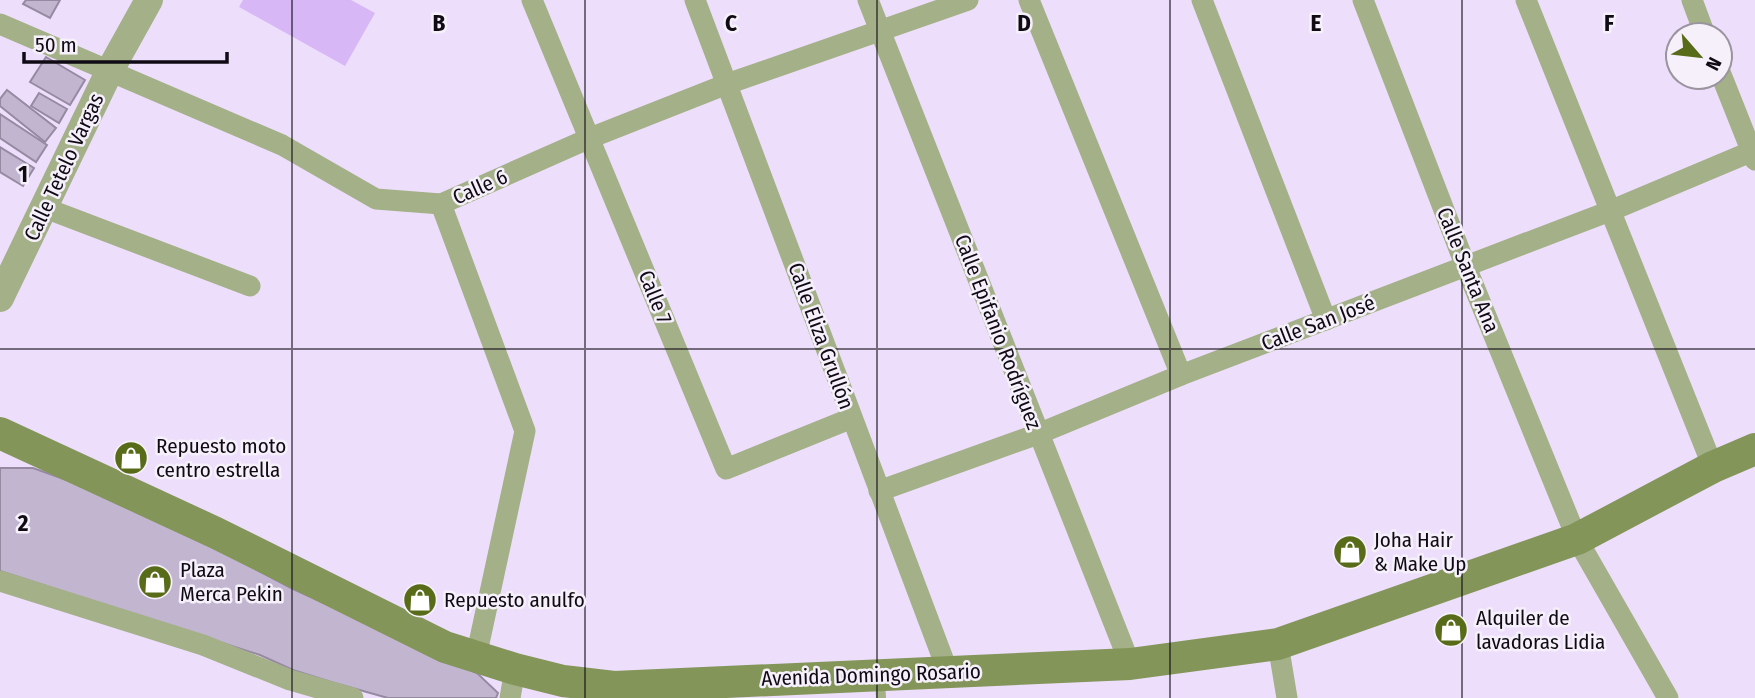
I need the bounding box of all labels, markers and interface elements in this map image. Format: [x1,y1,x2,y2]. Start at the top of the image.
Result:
text: B [433,9,446,37]
text: C [725,9,737,37]
text: D [1017,9,1031,37]
text: E [1311,9,1322,37]
text: F [1604,9,1614,37]
scale bar [24,21,228,65]
north arrow [1664,21,1734,91]
text: 50 m [35,32,77,58]
text: N [1701,53,1726,74]
street label: Calle Tetelo Vargas [18,89,110,245]
text: 1 [18,160,28,188]
street label: Calle 6 [449,163,511,211]
street label: Calle Santa Ana [1431,203,1505,337]
street label: Calle Epifanio Rodríguez [949,231,1047,433]
street label: Calle Eliza Grullón [782,259,860,413]
street label: Calle 7 [633,266,677,328]
street label: Calle San José [1257,289,1379,357]
place label: Repuesto moto centro estrella [156,433,286,483]
shop icon: Repuesto moto centro estrella [112,439,150,477]
text: 2 [17,509,29,537]
place label: Joha Hair & Make Up [1374,527,1467,577]
shop icon: Joha Hair & Make Up [1331,533,1369,571]
place label: Plaza Merca Pekin [180,557,283,607]
shop icon: Plaza Merca Pekin [136,563,174,601]
shop icon: Repuesto anulfo [401,581,439,619]
place label: Repuesto anulfo [444,587,585,613]
place label: Alquiler de lavadoras Lidia [1476,605,1605,655]
shop icon: Alquiler de lavadoras Lidia [1432,611,1470,649]
street label: Avenida Domingo Rosario [761,658,981,692]

